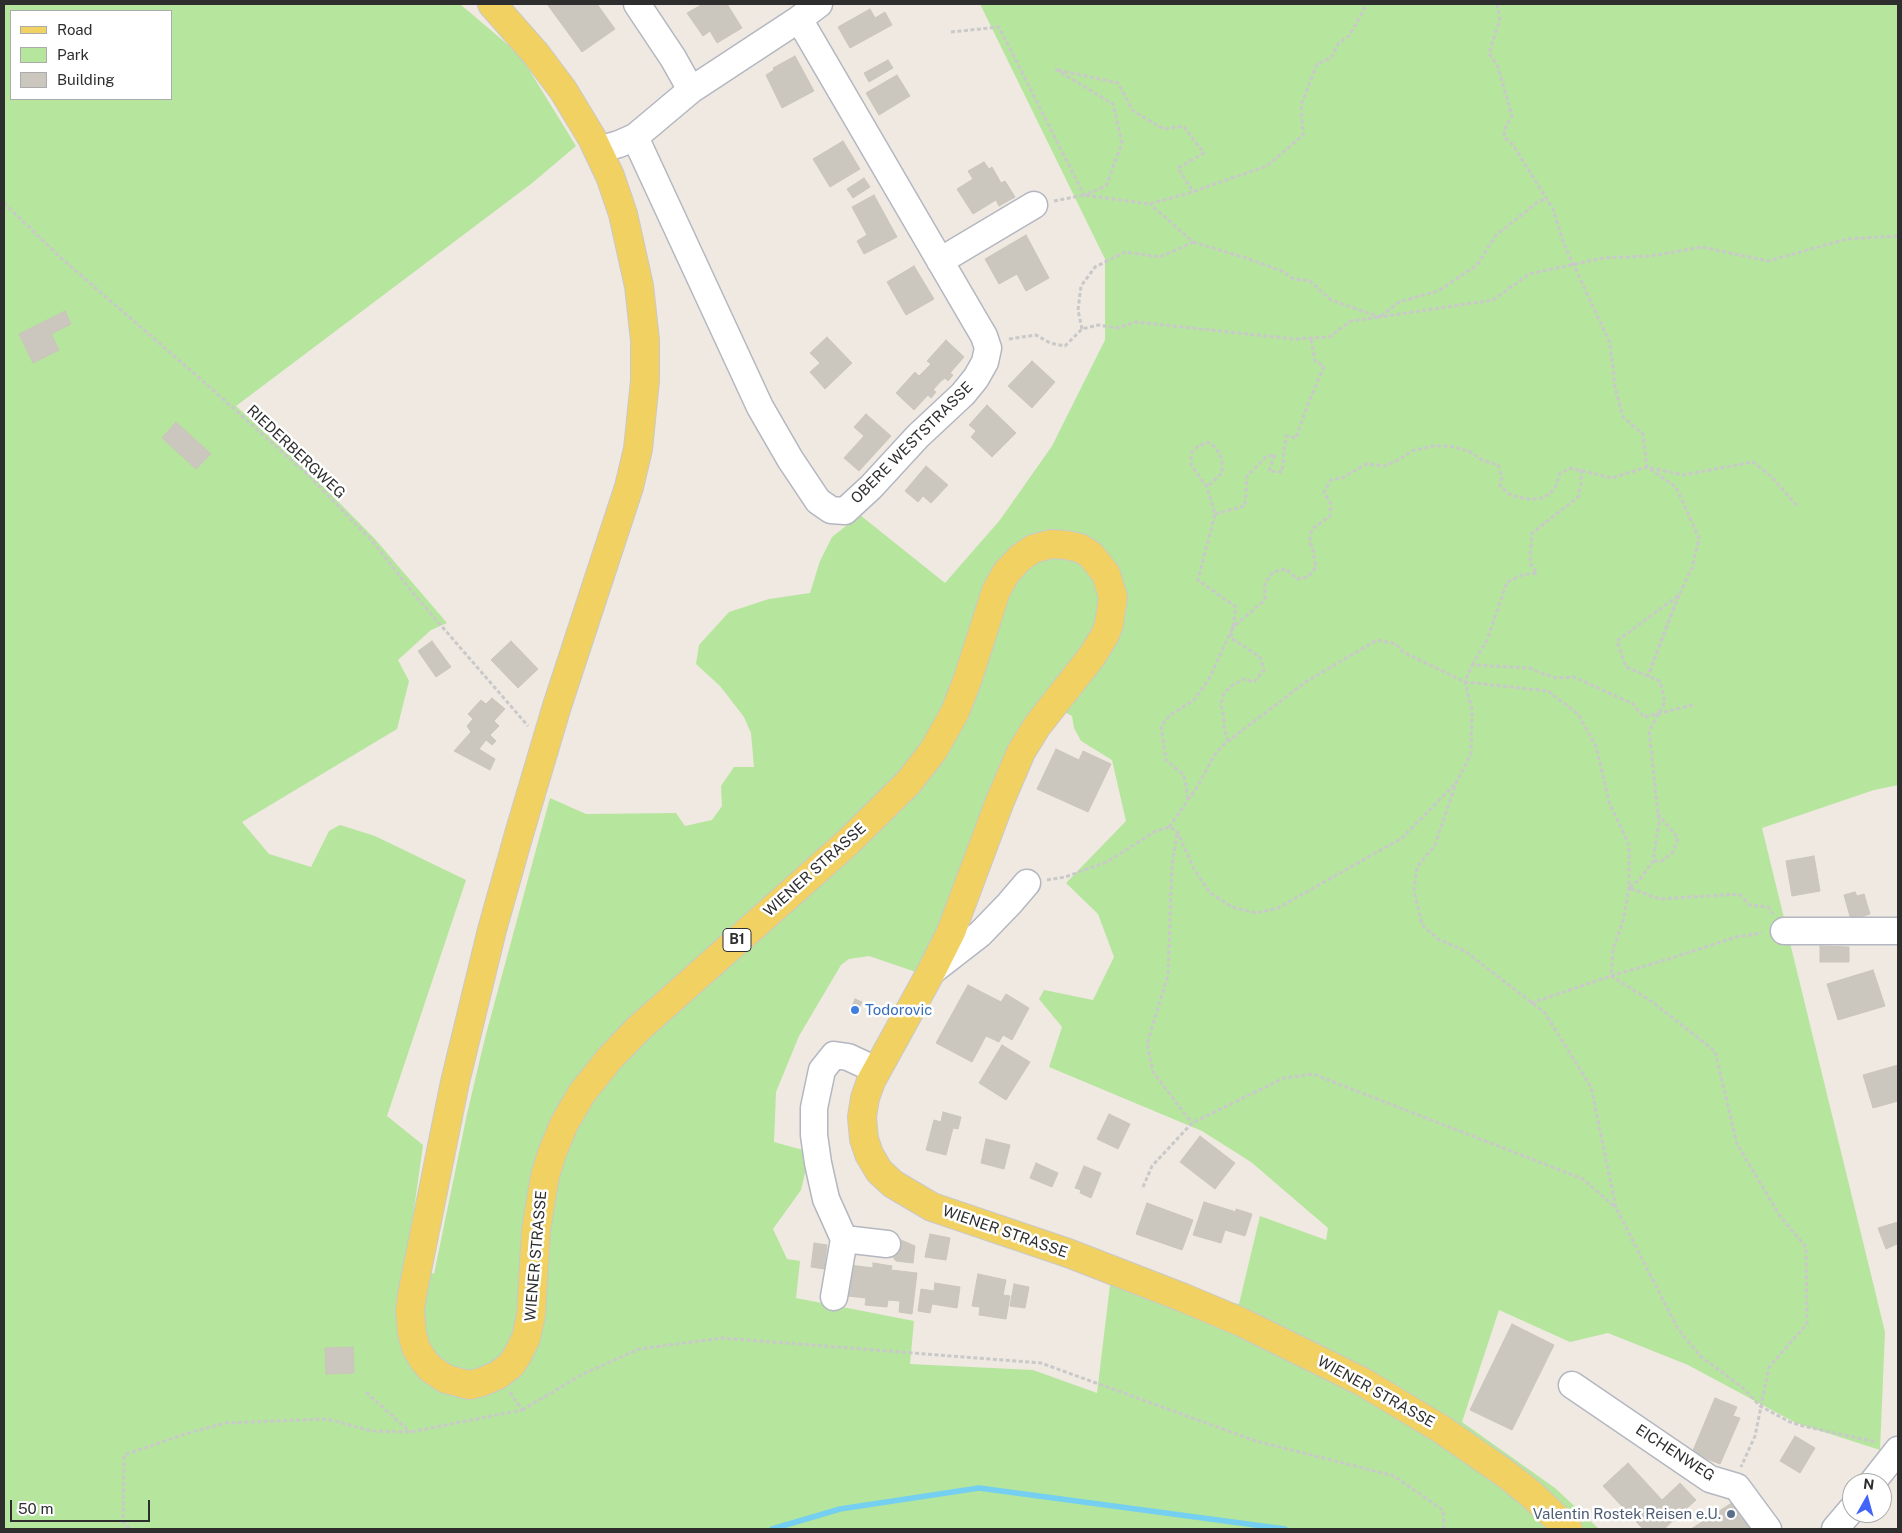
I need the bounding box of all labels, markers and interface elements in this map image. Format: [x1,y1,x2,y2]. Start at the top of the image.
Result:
legend [10,10,172,100]
text: Road [57,21,93,38]
text: Park [57,46,89,63]
text: Building [57,71,115,88]
street label: OBERE WESTSTRASSE [847,378,977,508]
street label: RIEDERBERGWEG [243,402,349,502]
street label: WIENER STRASSE [760,819,870,921]
road number: B1 [723,928,751,952]
place label: Todorovic [865,1001,932,1019]
marker: Todorovic [849,1004,861,1016]
street label: WIENER STRASSE [521,1190,551,1322]
street label: WIENER STRASSE [940,1202,1070,1262]
street label: WIENER STRASSE [1314,1352,1438,1432]
street label: EICHENWEG [1632,1421,1718,1485]
north arrow [1842,1473,1892,1523]
text: N [1862,1475,1875,1493]
scale bar [12,1490,152,1522]
text: 50 m [18,1500,53,1517]
place label: Valentin Rostek Reisen e.U. [1533,1505,1721,1523]
marker: Valentin Rostek Reisen e.U. [1725,1508,1737,1520]

